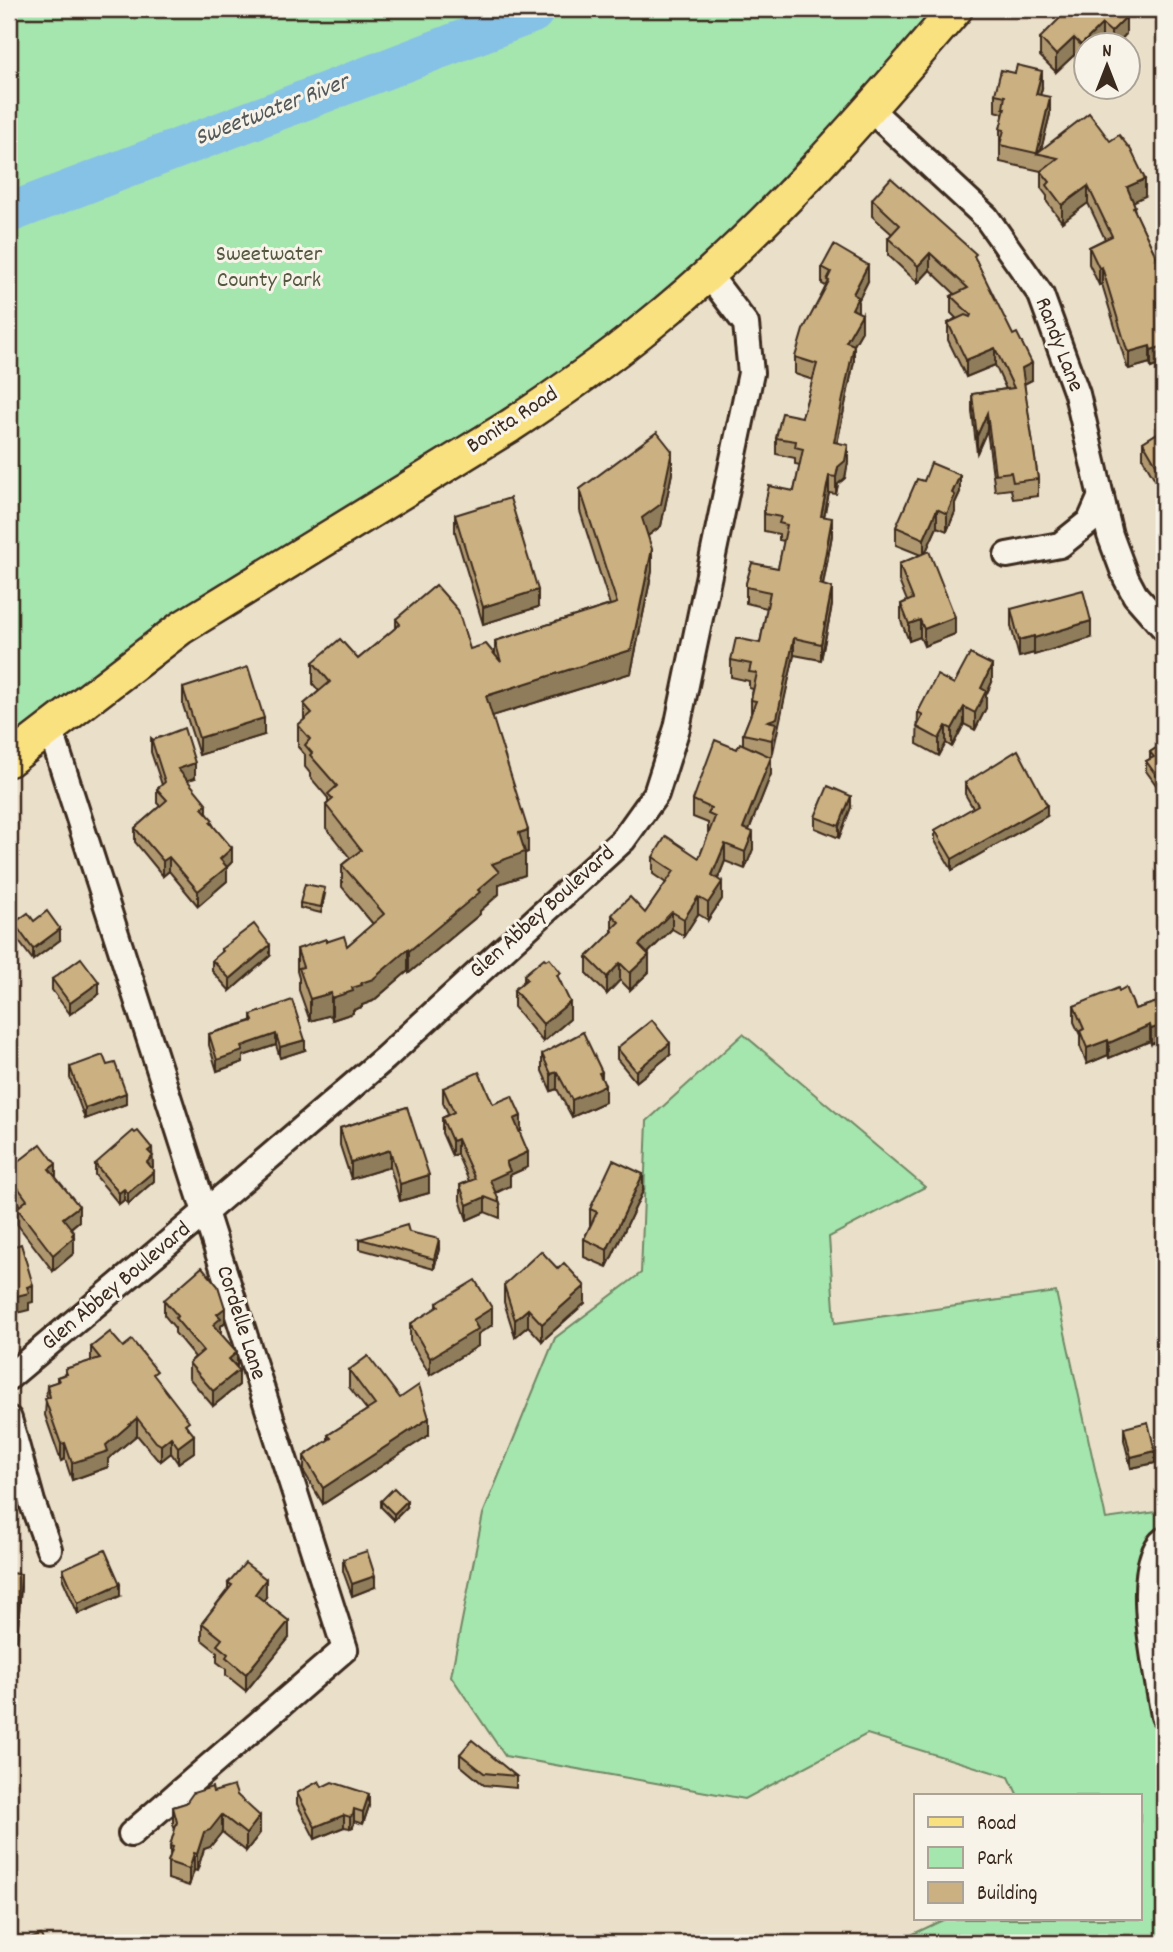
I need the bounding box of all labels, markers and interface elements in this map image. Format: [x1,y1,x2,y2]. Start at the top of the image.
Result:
north arrow [1072,32,1142,102]
text: N [1102,39,1112,66]
water label: Sweetwater River [190,65,357,156]
park label: Sweetwater County Park [216,239,323,298]
street label: Randy Lane [1025,293,1091,397]
street label: Bonita Road [461,379,565,463]
street label: Glen Abbey Boulevard [463,838,623,988]
street label: Glen Abbey Boulevard [35,1214,199,1360]
street label: Cordelle Lane [206,1262,274,1384]
legend [914,1794,1142,1920]
text: Road [977,1810,1016,1840]
text: Park [977,1845,1013,1875]
text: Building [977,1880,1037,1910]

